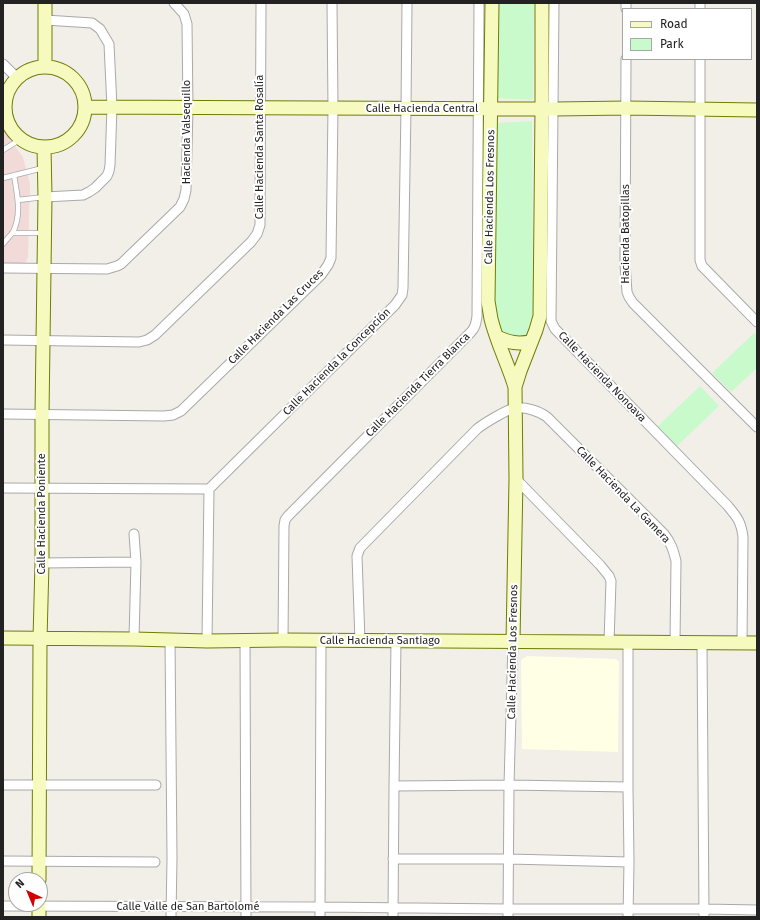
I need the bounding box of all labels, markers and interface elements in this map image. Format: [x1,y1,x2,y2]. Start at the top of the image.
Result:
legend [622,8,752,60]
text: Road [660,17,688,31]
text: Park [660,37,684,51]
street label: Calle Hacienda Santa Rosalía [253,75,267,219]
street label: Hacienda Valsequillo [180,80,194,184]
street label: Calle Hacienda Central [366,102,478,116]
street label: Calle Hacienda Los Fresnos [482,130,498,264]
street label: Hacienda Batopillas [619,184,633,284]
street label: Calle Hacienda Las Cruces [226,267,326,367]
street label: Calle Hacienda la Concepción [280,305,394,419]
street label: Calle Hacienda Nonoava [555,329,649,425]
street label: Calle Hacienda Tierra Blanca [363,330,473,440]
street label: Calle Hacienda La Gamera [573,444,673,546]
street label: Calle Hacienda Poniente [35,453,49,575]
street label: Calle Hacienda Los Fresnos [505,585,521,719]
street label: Calle Hacienda Santiago [320,634,440,648]
north arrow [8,872,48,912]
text: N [13,877,27,891]
street label: Calle Valle de San Bartolomé [116,900,260,914]

